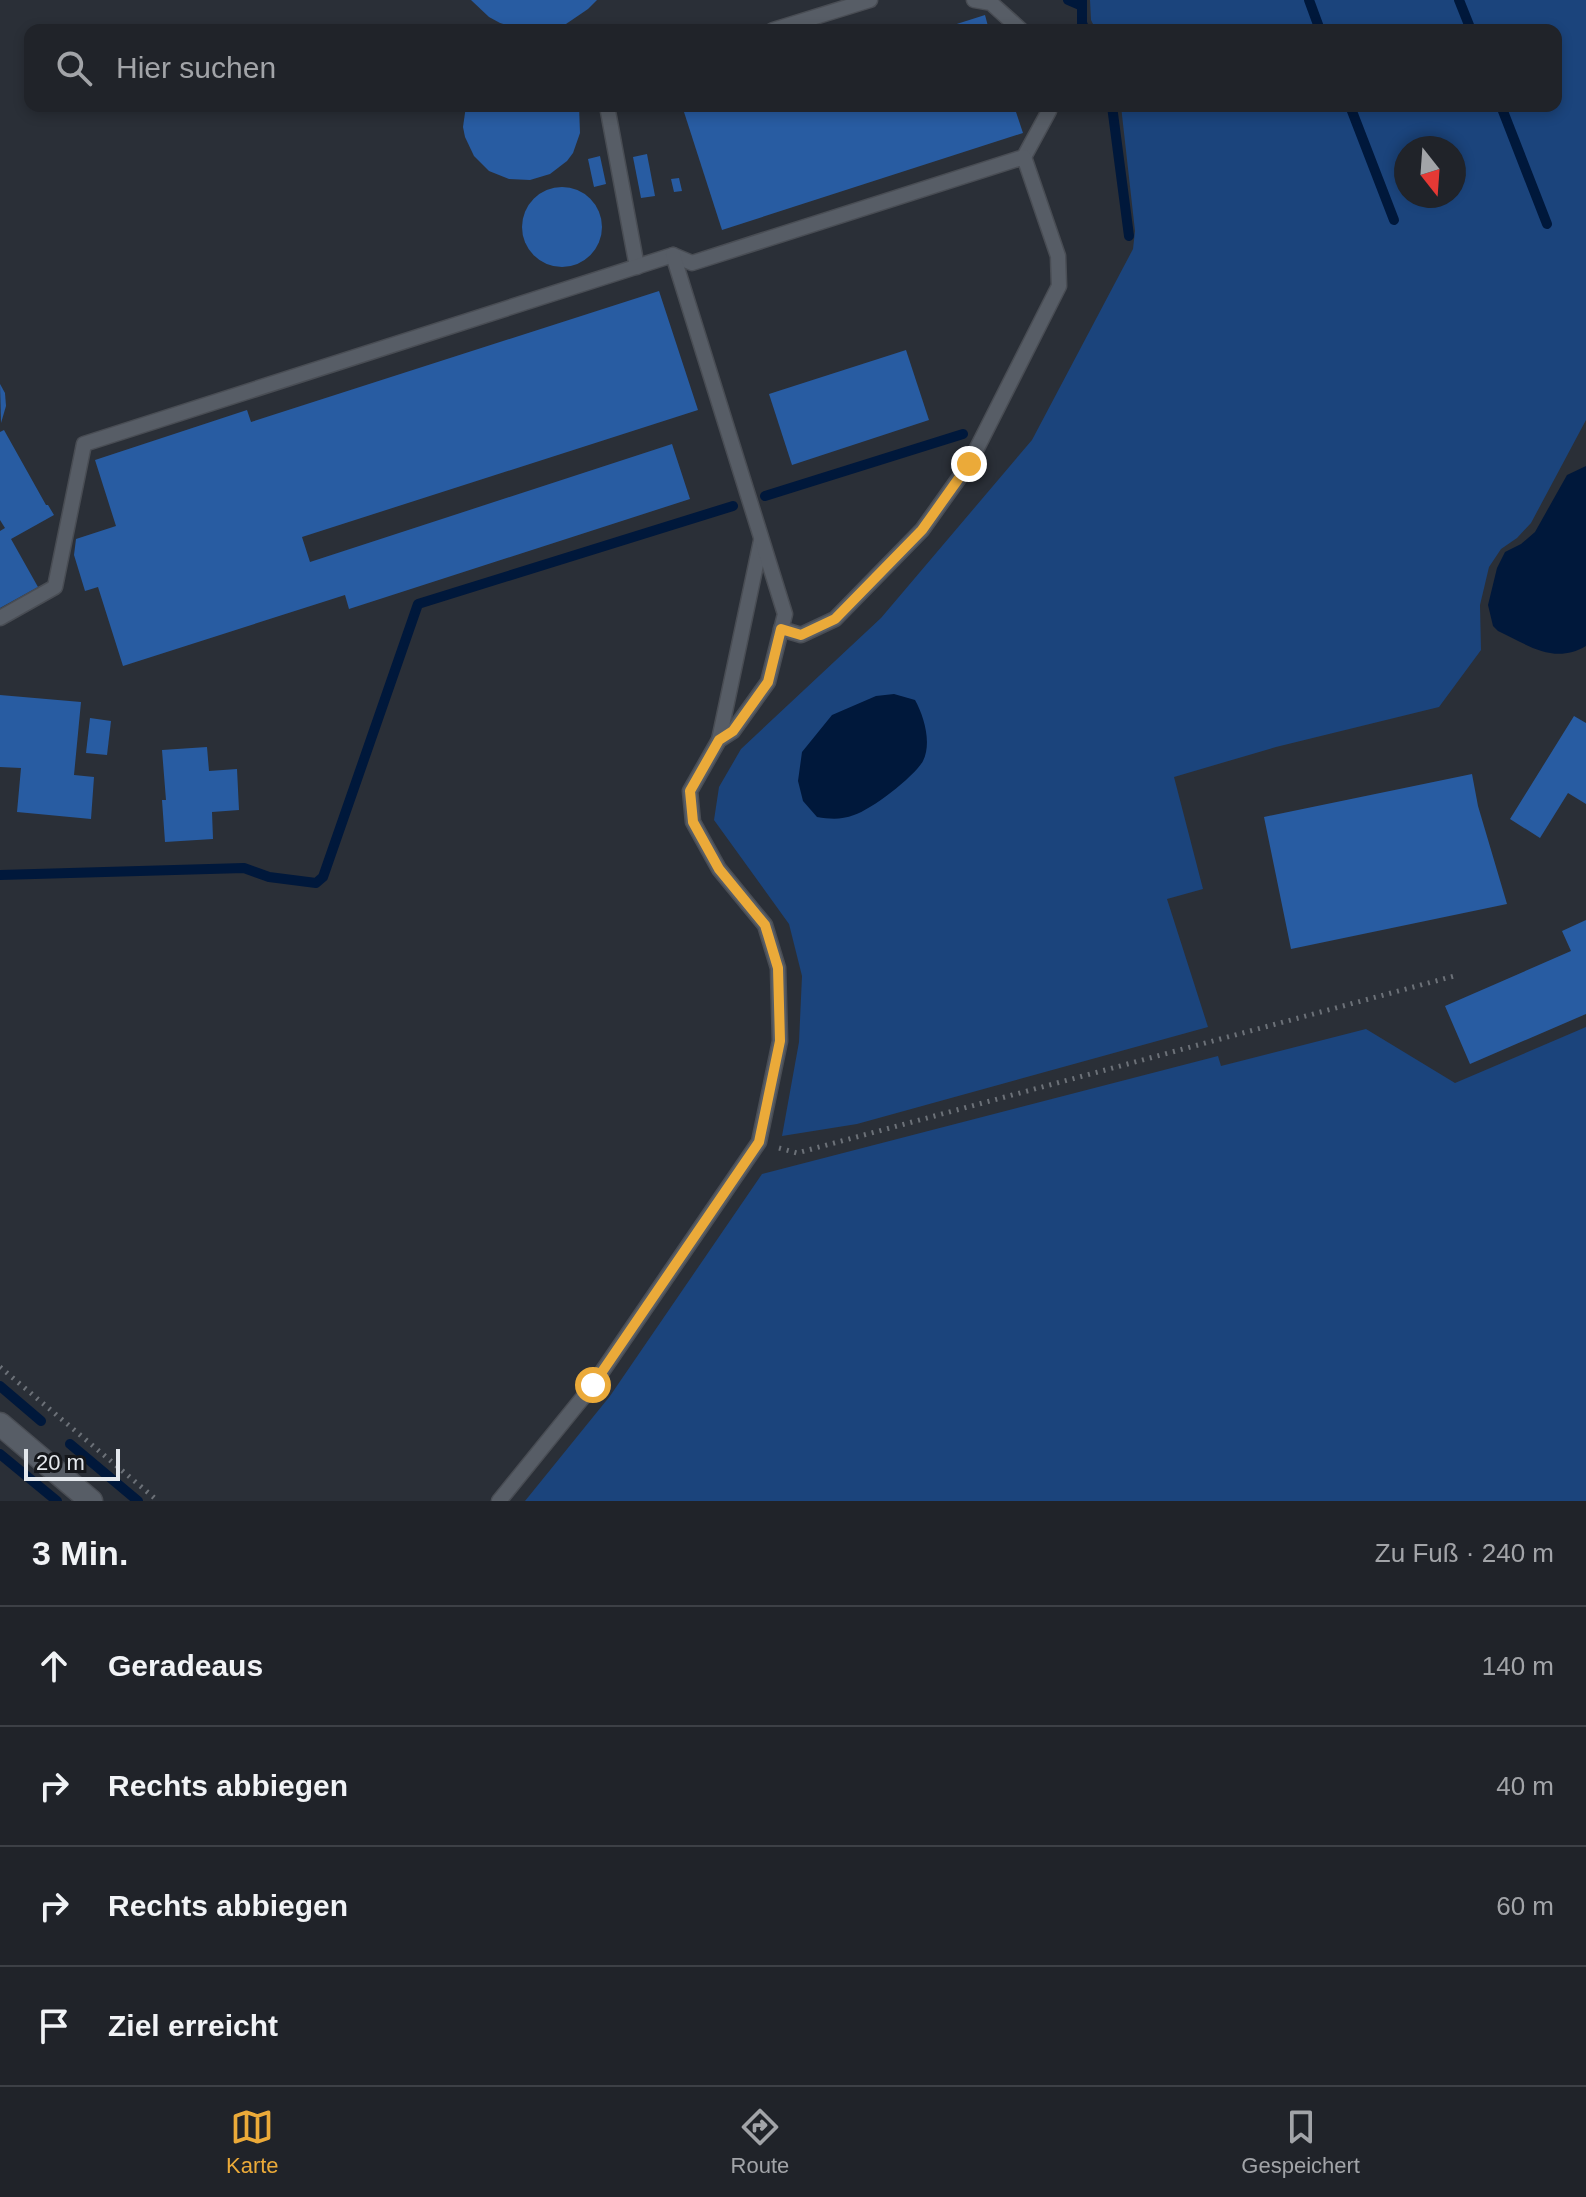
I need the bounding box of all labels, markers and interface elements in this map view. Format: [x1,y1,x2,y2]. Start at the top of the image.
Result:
search box [24,24,1562,112]
icon: search [52,46,96,90]
text: Hier suchen [116,51,276,84]
north arrow [1394,136,1466,208]
route end [951,446,987,482]
route start [575,1367,611,1403]
scale bar [24,1445,120,1481]
text: 20 m [36,1450,85,1475]
text: 3 Min. [32,1534,128,1572]
text: Zu Fuß · 240 m [1375,1538,1554,1568]
icon: ahead [32,1644,76,1688]
text: Geradeaus [108,1649,263,1682]
text: 140 m [1482,1651,1554,1681]
icon: right [32,1764,76,1808]
text: Rechts abbiegen [108,1769,348,1802]
text: 40 m [1496,1771,1554,1801]
icon: right [32,1884,76,1928]
text: Rechts abbiegen [108,1889,348,1922]
text: 60 m [1496,1891,1554,1921]
icon: arrive [32,2004,76,2048]
text: Ziel erreicht [108,2009,278,2042]
tab: Karte [226,2105,279,2179]
tab: Route [731,2105,789,2179]
tab: Gespeichert [1241,2105,1360,2179]

